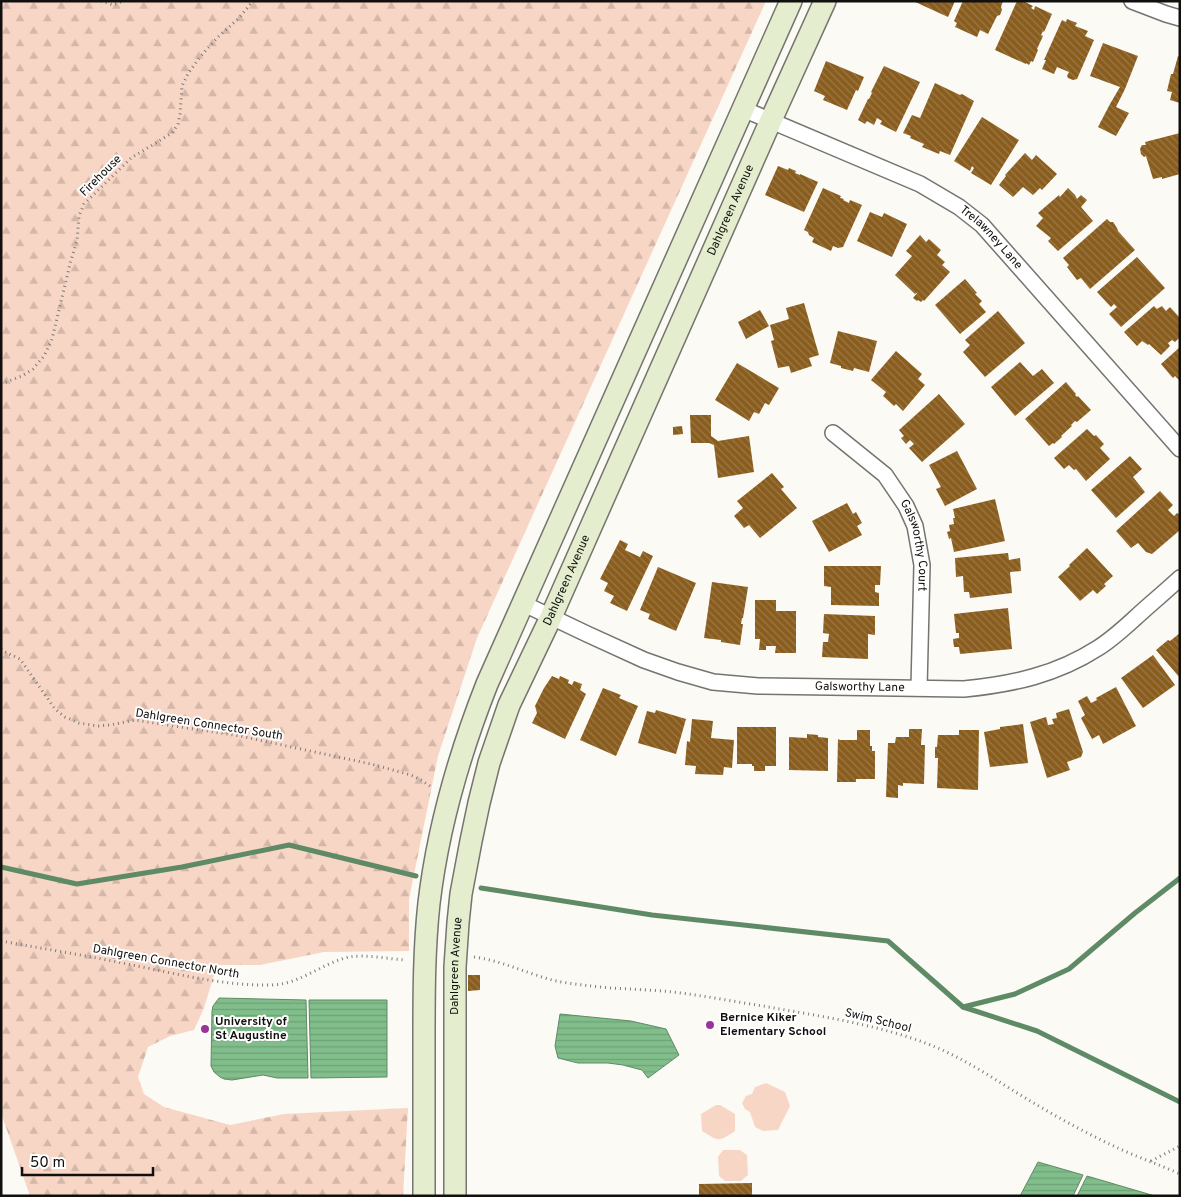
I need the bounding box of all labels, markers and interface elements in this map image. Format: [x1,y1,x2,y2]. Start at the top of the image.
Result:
street label: Firehouse [77,152,125,200]
street label: Dahlgreen Avenue [704,162,758,258]
street label: Trelawney Lane [956,202,1026,273]
street label: Galsworthy Court [896,496,930,591]
street label: Dahlgreen Avenue [540,532,594,629]
street label: Galsworthy Lane [815,679,905,696]
street label: Dahlgreen Connector South [134,705,284,745]
street label: Dahlgreen Avenue [447,916,467,1015]
street label: Dahlgreen Connector North [91,941,241,983]
street label: Swim School [843,1005,913,1037]
place label: Bernice Kiker Elementary School [720,1010,826,1040]
place label: University of St Augustine [215,1014,287,1044]
marker: Bernice Kiker Elementary School [704,1019,716,1031]
marker: University of St Augustine [199,1023,211,1035]
scale bar [22,1144,154,1176]
text: 50 m [30,1154,65,1173]

